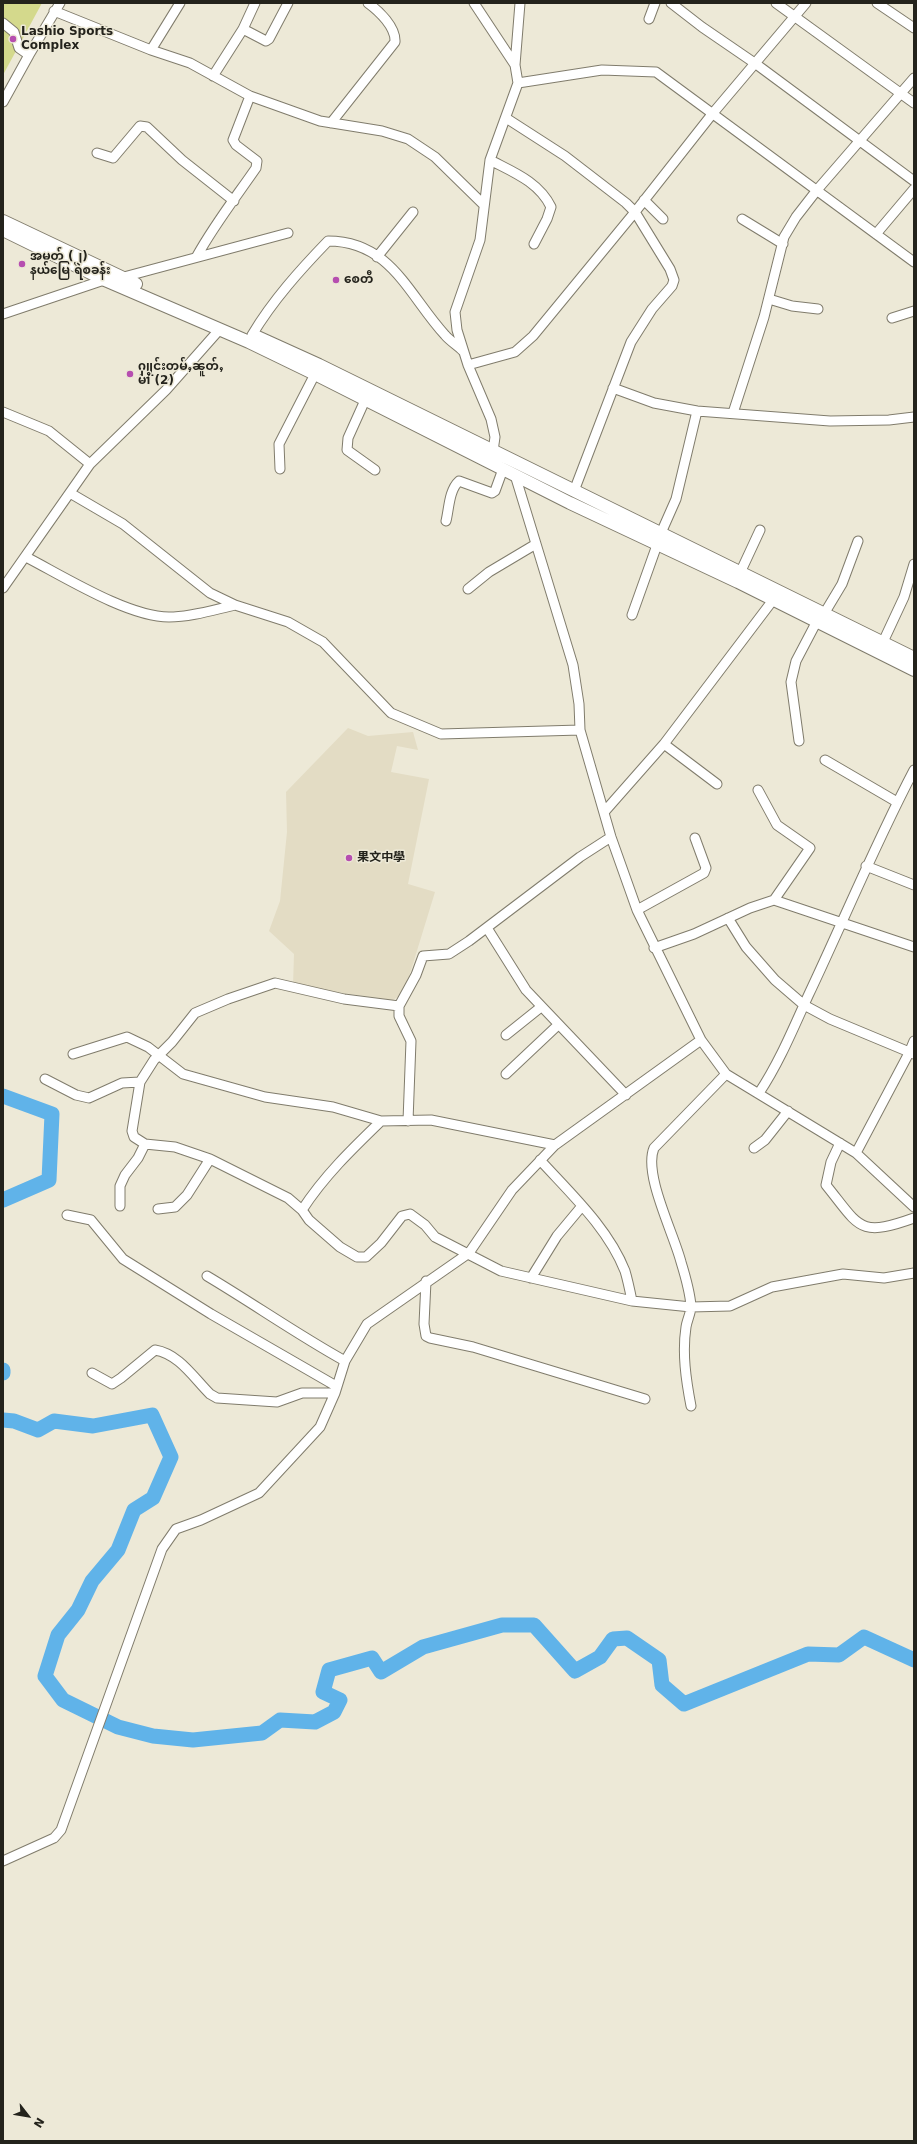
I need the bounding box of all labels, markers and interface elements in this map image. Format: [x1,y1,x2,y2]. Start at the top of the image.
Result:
place label: Lashio Sports Complex [21,25,113,53]
marker: Lashio Sports Complex [8,34,18,44]
place label: အမှတ် (၂) နယ်မြေ ရဲစခန်း [30,250,111,278]
marker: အမှတ် (၂) နယ်မြေ ရဲစခန်း [17,259,27,269]
place label: စေတီ [344,273,373,287]
marker: စေတီ [331,275,341,285]
place label: ႁူင်းတမ်ႇၼူတ်ႇ မၢႆ (2) [138,360,224,388]
marker: ႁူင်းတမ်ႇၼူတ်ႇ မၢႆ (2) [125,369,135,379]
place label: 果文中學 [357,851,405,865]
marker: 果文中學 [344,853,354,863]
north arrow [8,2096,48,2136]
text: N [31,2115,47,2130]

